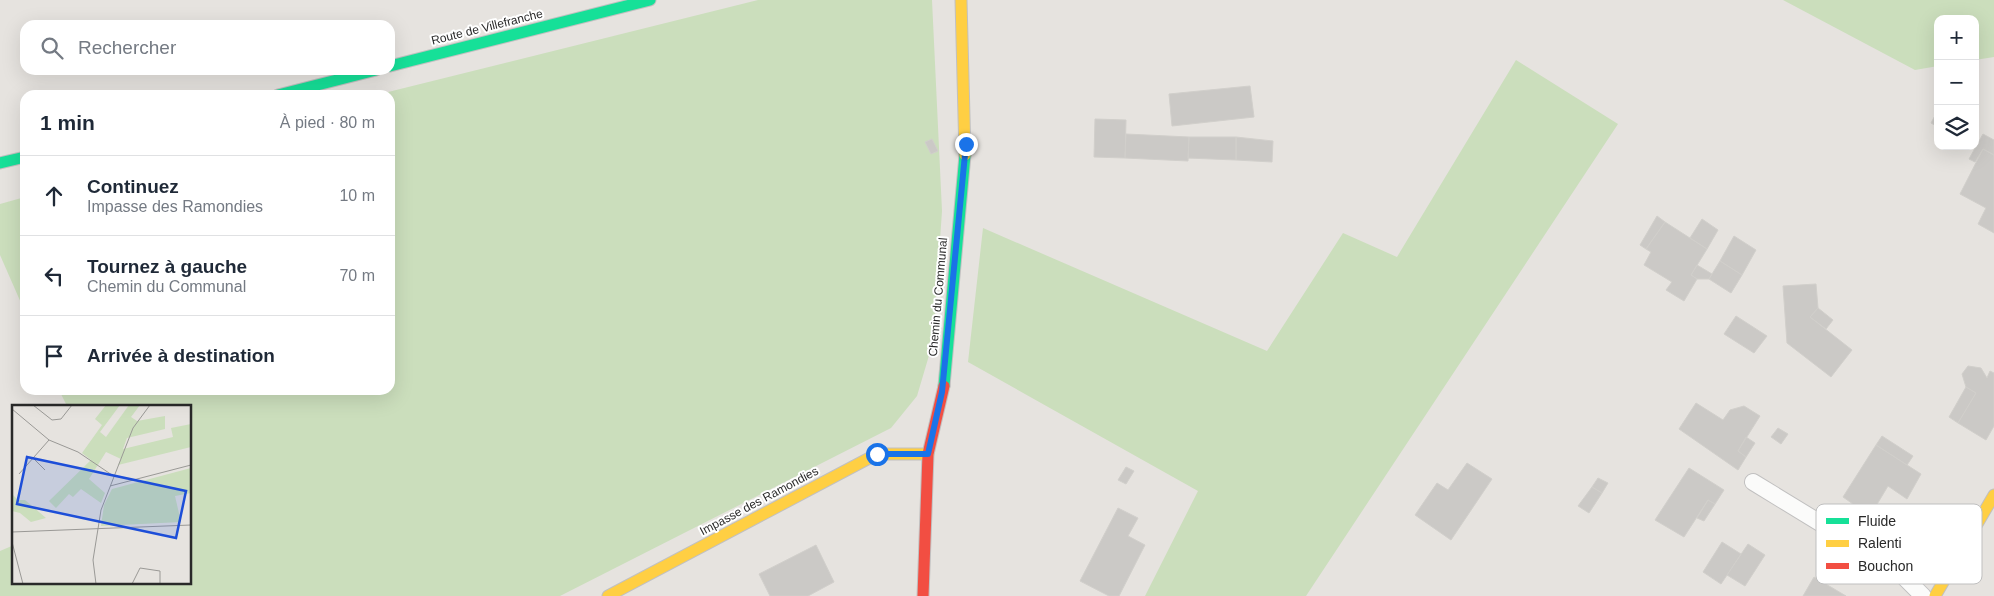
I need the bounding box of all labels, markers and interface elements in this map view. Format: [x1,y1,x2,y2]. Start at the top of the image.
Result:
street label: Route de Villefranche [430,6,545,48]
map controls [1934,15,1979,150]
button: + [1934,15,1979,60]
search box [20,20,395,75]
icon: search [38,34,66,62]
text: Rechercher [78,37,176,58]
button: − [1934,60,1979,105]
button: layers [1934,105,1979,150]
text: 1 min [40,111,95,134]
text: À pied · 80 m [280,114,375,131]
route end [955,133,978,156]
text: Continuez [87,176,179,197]
icon: ahead [40,182,68,210]
text: 10 m [339,187,375,204]
text: Impasse des Ramondies [87,198,263,215]
street label: Chemin du Communal [926,237,950,357]
text: Tournez à gauche [87,256,247,277]
icon: left [40,262,68,290]
text: 70 m [339,267,375,284]
text: Chemin du Communal [87,278,246,295]
icon: arrive [40,342,68,370]
text: Arrivée à destination [87,345,275,366]
inset map [12,405,191,584]
route start [866,443,889,466]
street label: Impasse des Ramondies [697,464,821,538]
legend [1816,504,1982,584]
text: Fluide [1858,513,1896,529]
text: Ralenti [1858,535,1902,551]
text: Bouchon [1858,558,1913,574]

